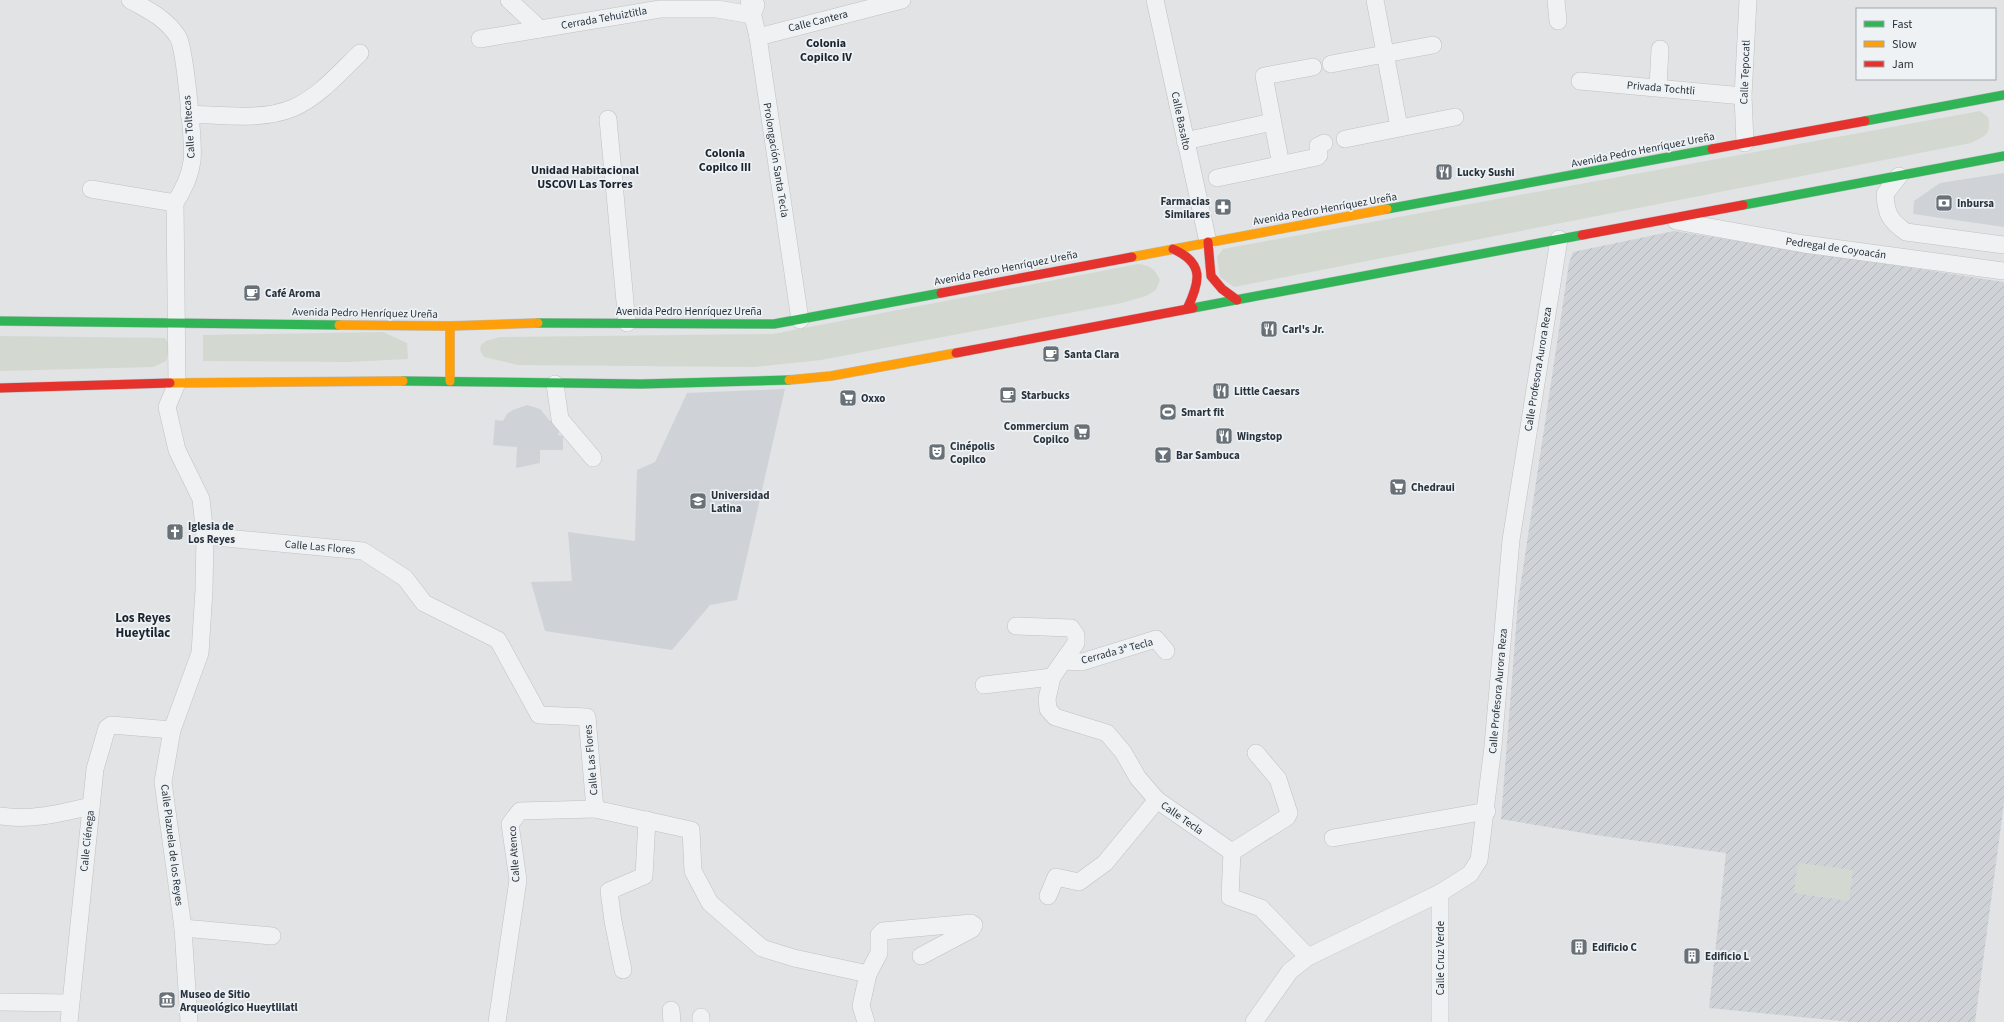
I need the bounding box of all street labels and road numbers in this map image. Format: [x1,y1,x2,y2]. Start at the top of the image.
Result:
street label: Cerrada Tehuiztitla [560,3,648,33]
street label: Calle Cantera [787,6,849,36]
street label: Calle Tepocatl [1736,39,1754,105]
street label: Privada Tochtli [1626,78,1696,98]
street label: Calle Basalto [1167,90,1195,152]
street label: Calle Toltecas [179,95,199,159]
street label: Prolongación Santa Tecla [760,101,792,219]
street label: Avenida Pedro Henríquez Ureña [1570,129,1716,171]
street label: Avenida Pedro Henríquez Ureña [1252,189,1398,229]
street label: Pedregal de Coyoacán [1785,234,1887,262]
street label: Avenida Pedro Henríquez Ureña [933,247,1079,289]
street label: Avenida Pedro Henríquez Ureña [292,304,438,322]
street label: Avenida Pedro Henríquez Ureña [616,304,762,319]
street label: Calle Profesora Aurora Reza [1521,306,1555,432]
street label: Calle Las Flores [284,536,356,558]
street label: Calle Profesora Aurora Reza [1485,628,1511,754]
street label: Cerrada 3ª Tecla [1079,634,1155,668]
street label: Calle Las Flores [580,724,602,796]
street label: Calle Plazuela de los Reyes [157,783,187,907]
street label: Calle Tecla [1158,798,1206,838]
street label: Calle Ciénega [76,809,98,873]
street label: Calle Atenco [505,825,523,883]
street label: Calle Cruz Verde [1433,920,1448,995]

